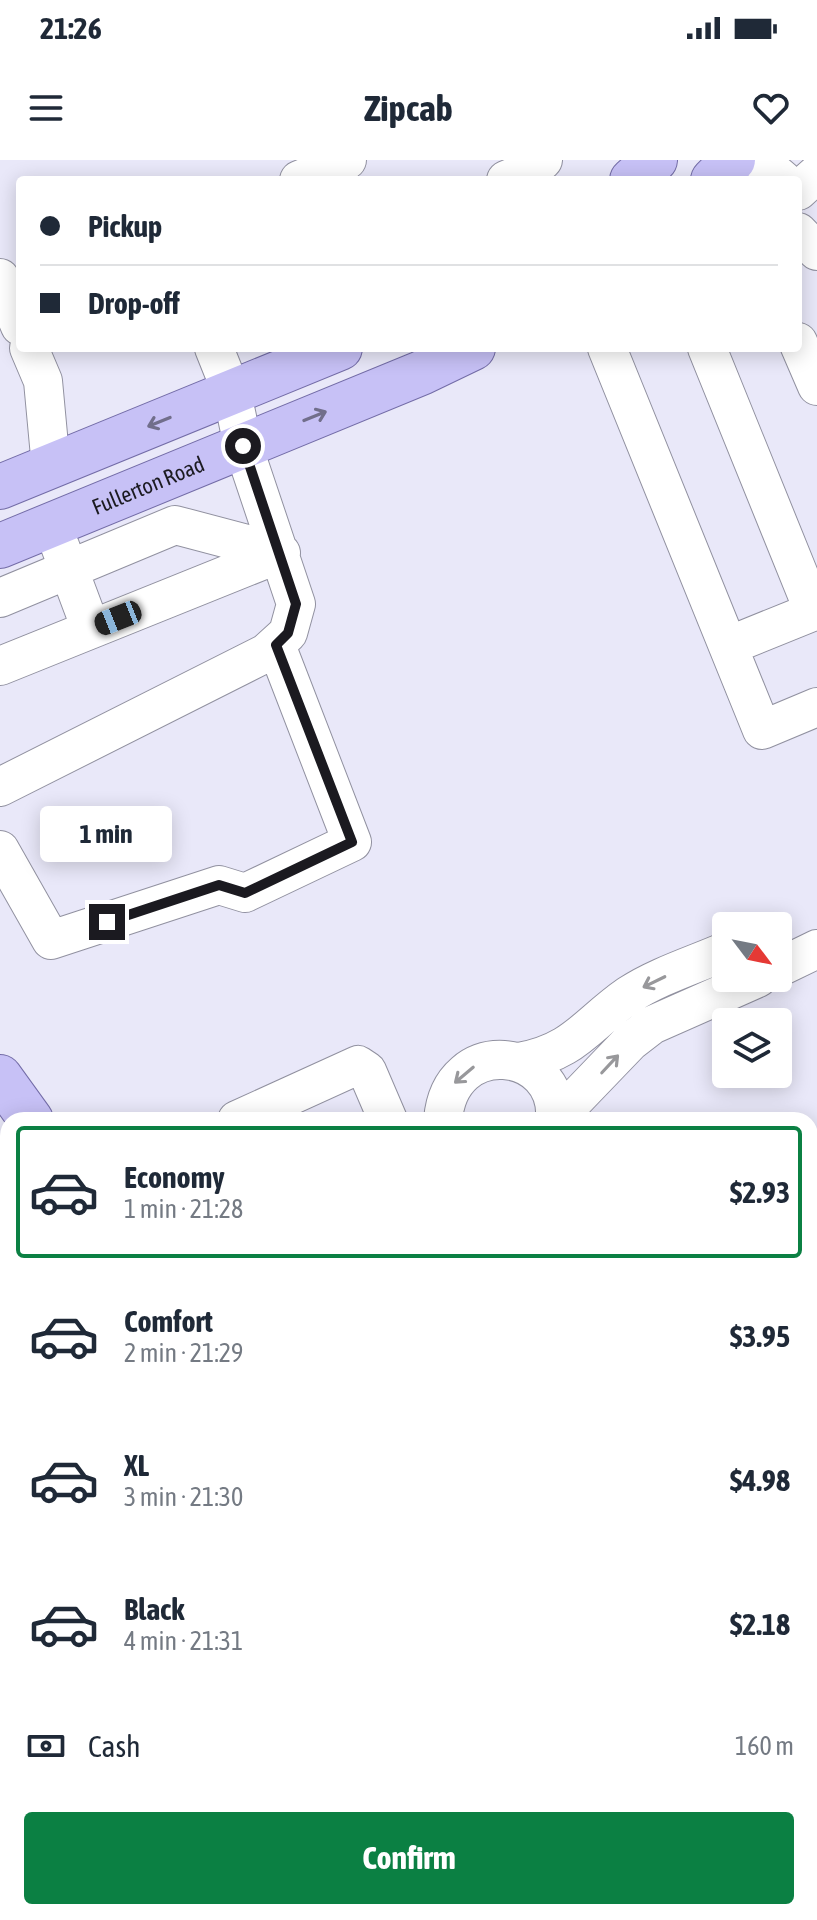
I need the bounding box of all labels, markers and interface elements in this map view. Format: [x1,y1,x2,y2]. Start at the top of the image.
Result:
text: 21:26 [40,11,102,45]
icon: menu [24,86,68,130]
icon: heart [749,86,793,130]
text: Zipcab [364,87,453,129]
text: Pickup [88,209,162,243]
text: Drop-off [88,286,180,320]
one-way arrow [302,408,327,422]
one-way arrow [147,416,172,430]
route start [225,428,261,464]
street label: Fullerton Road [88,451,208,520]
car [91,598,145,638]
callout: 1 min [41,806,173,862]
text: 1 min [79,819,133,849]
route end [89,904,125,940]
north arrow [712,912,792,992]
map controls [712,912,792,1088]
one-way arrow [643,975,667,990]
button: layers [712,1008,792,1088]
one-way arrow [600,1054,619,1074]
one-way arrow [455,1066,475,1084]
icon: car [28,1156,100,1228]
text: Economy [124,1160,225,1194]
text: $2.93 [730,1175,790,1209]
text: 1 min · 21:28 [124,1194,243,1224]
icon: car [28,1300,100,1372]
text: Comfort [124,1304,213,1338]
text: $3.95 [730,1319,790,1353]
text: 2 min · 21:29 [124,1338,243,1368]
icon: car [28,1444,100,1516]
text: XL [124,1448,149,1482]
text: $4.98 [730,1463,790,1497]
text: 3 min · 21:30 [124,1482,243,1512]
icon: car [28,1588,100,1660]
text: Black [124,1592,184,1626]
text: $2.18 [730,1607,790,1641]
text: 4 min · 21:31 [124,1626,243,1656]
icon: cash [24,1724,68,1768]
text: Cash [88,1729,141,1763]
text: 160 m [735,1731,794,1761]
button: Confirm [24,1812,794,1904]

